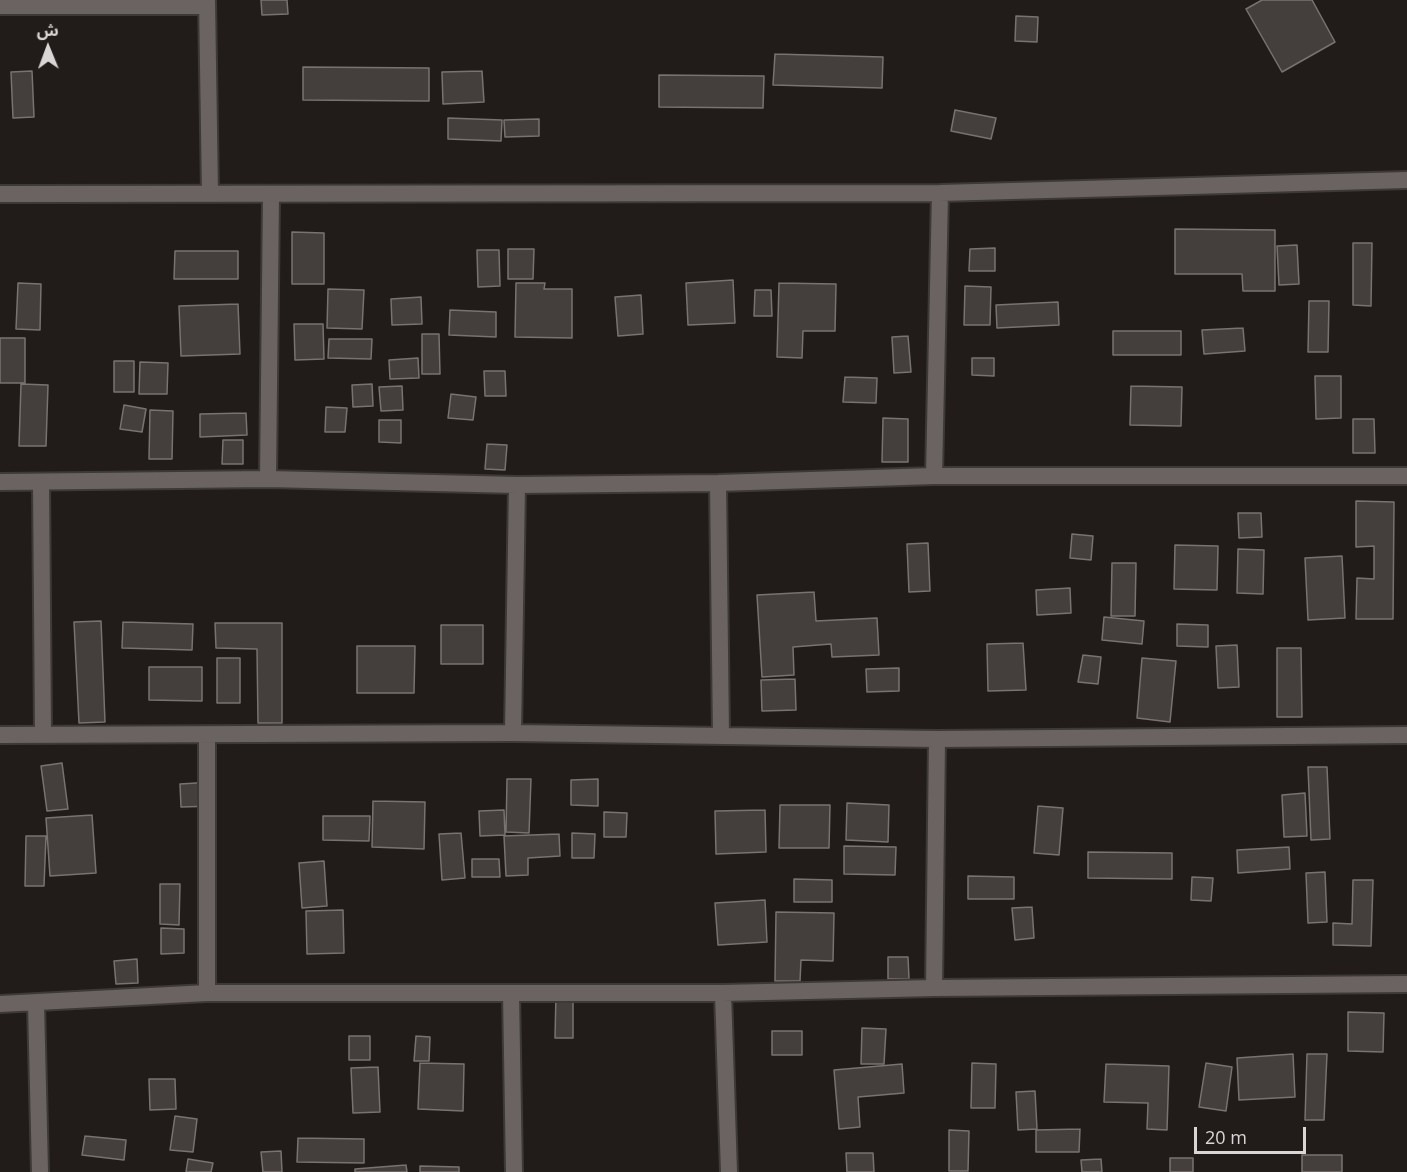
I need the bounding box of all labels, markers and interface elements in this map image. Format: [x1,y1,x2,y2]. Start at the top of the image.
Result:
north arrow [18,18,78,78]
text: ش [37,19,59,41]
scale bar [1197,1115,1310,1153]
text: 20 m [1205,1125,1247,1149]

